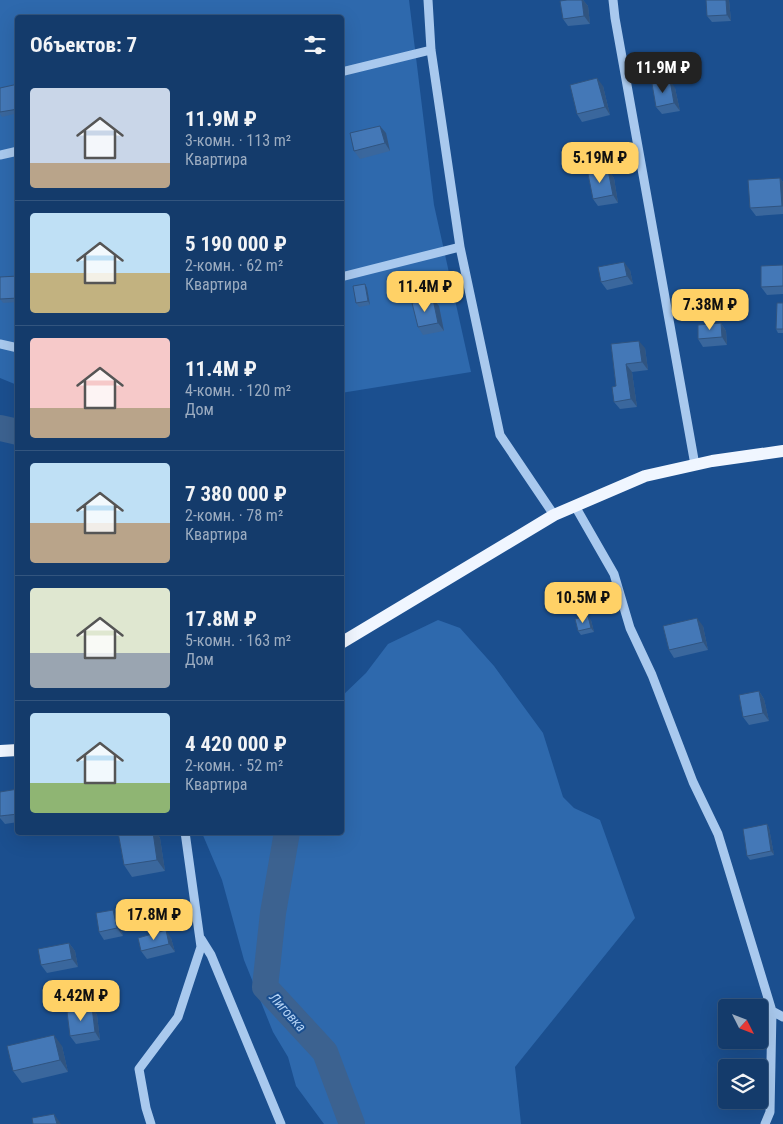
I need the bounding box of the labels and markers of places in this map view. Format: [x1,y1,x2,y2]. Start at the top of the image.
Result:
pin: 11.9M ₽ [617,52,709,94]
pin: 5.19M ₽ [554,142,646,184]
pin: 11.4M ₽ [379,270,471,313]
pin: 7.38M ₽ [664,288,756,331]
pin: 10.5M ₽ [537,582,629,624]
pin: 17.8M ₽ [108,898,200,941]
pin: 4.42M ₽ [35,980,127,1022]

